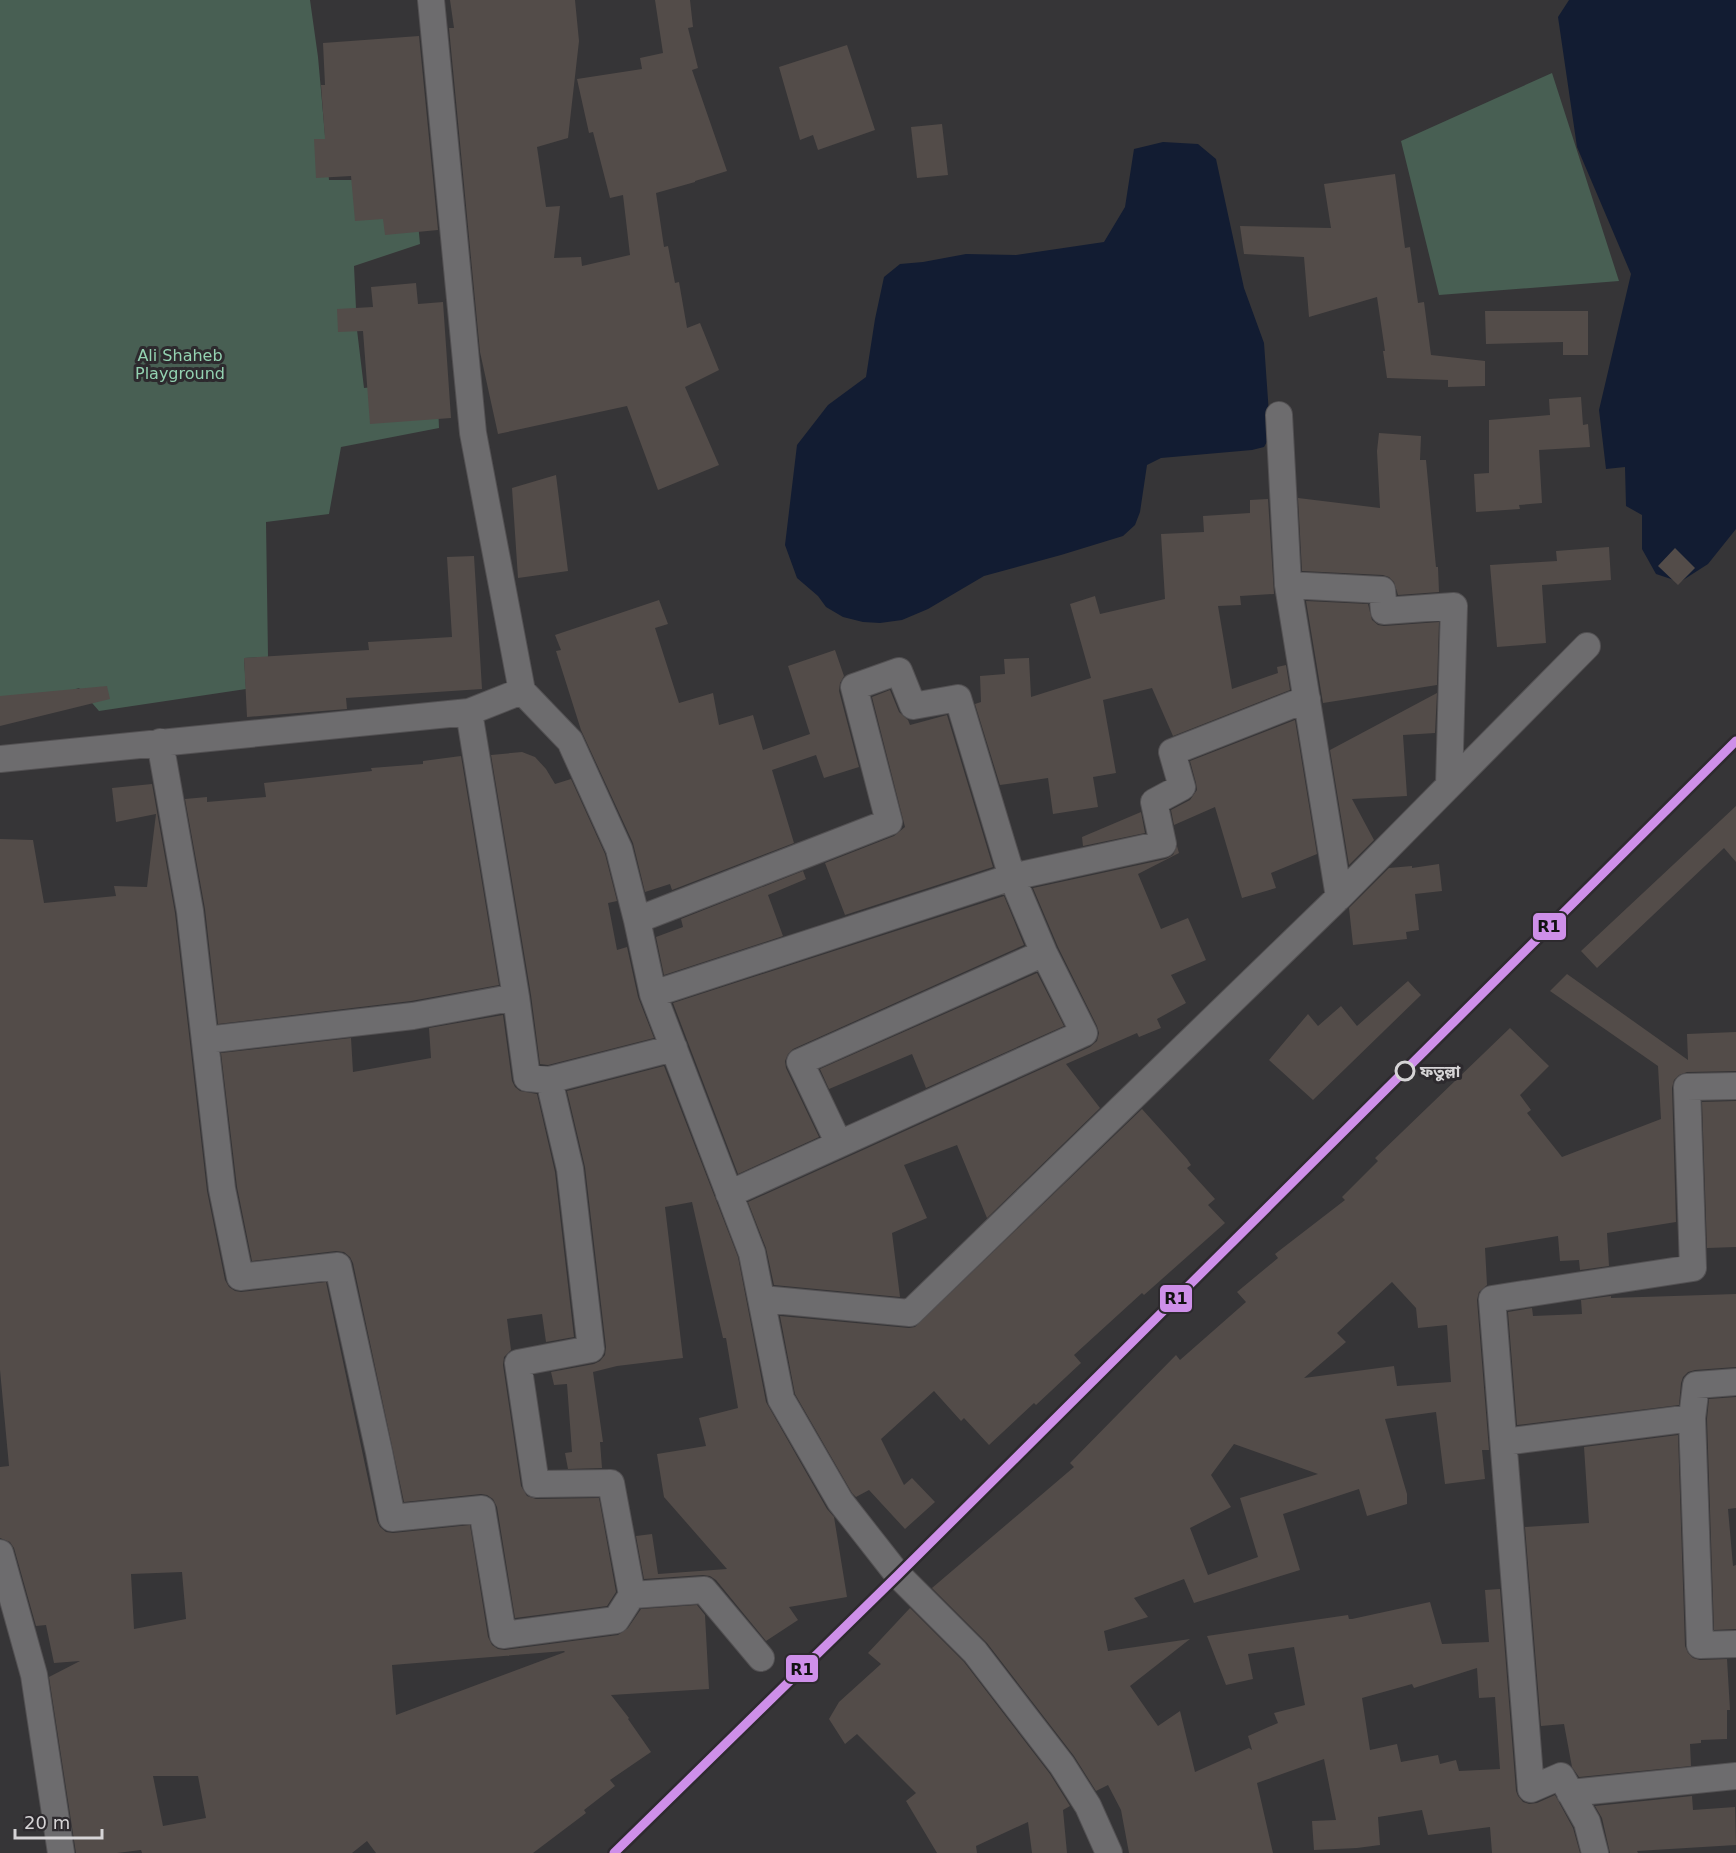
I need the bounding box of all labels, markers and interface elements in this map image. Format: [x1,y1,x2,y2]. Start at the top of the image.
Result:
park label: Ali Shaheb Playground [135,346,225,383]
line badge: R1 [1532,912,1567,941]
text: R1 [1537,917,1561,936]
marker: ফতুল্লা [1395,1061,1415,1081]
place label: ফতুল্লা [1419,1062,1461,1082]
line badge: R1 [1159,1284,1193,1313]
text: R1 [1164,1289,1188,1308]
line badge: R1 [785,1654,819,1683]
text: R1 [790,1660,814,1679]
scale bar [15,1802,102,1840]
text: 20 m [24,1812,70,1833]

